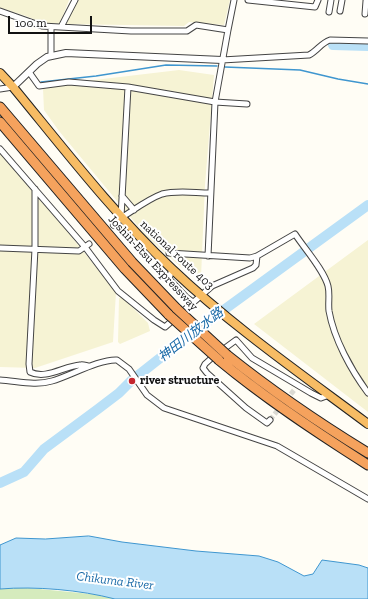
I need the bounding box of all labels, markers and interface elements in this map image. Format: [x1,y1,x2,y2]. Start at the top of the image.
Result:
scale bar [10,8,94,34]
text: 100 m [15,16,47,30]
street label: Joshin-Etsu Expressway [105,212,201,314]
street label: national route 403 [137,217,217,293]
water label: 神田川放水路 [155,305,227,365]
place label: river structure [140,374,219,388]
marker: river structure [127,376,137,386]
water label: Chikuma River [76,569,154,593]

